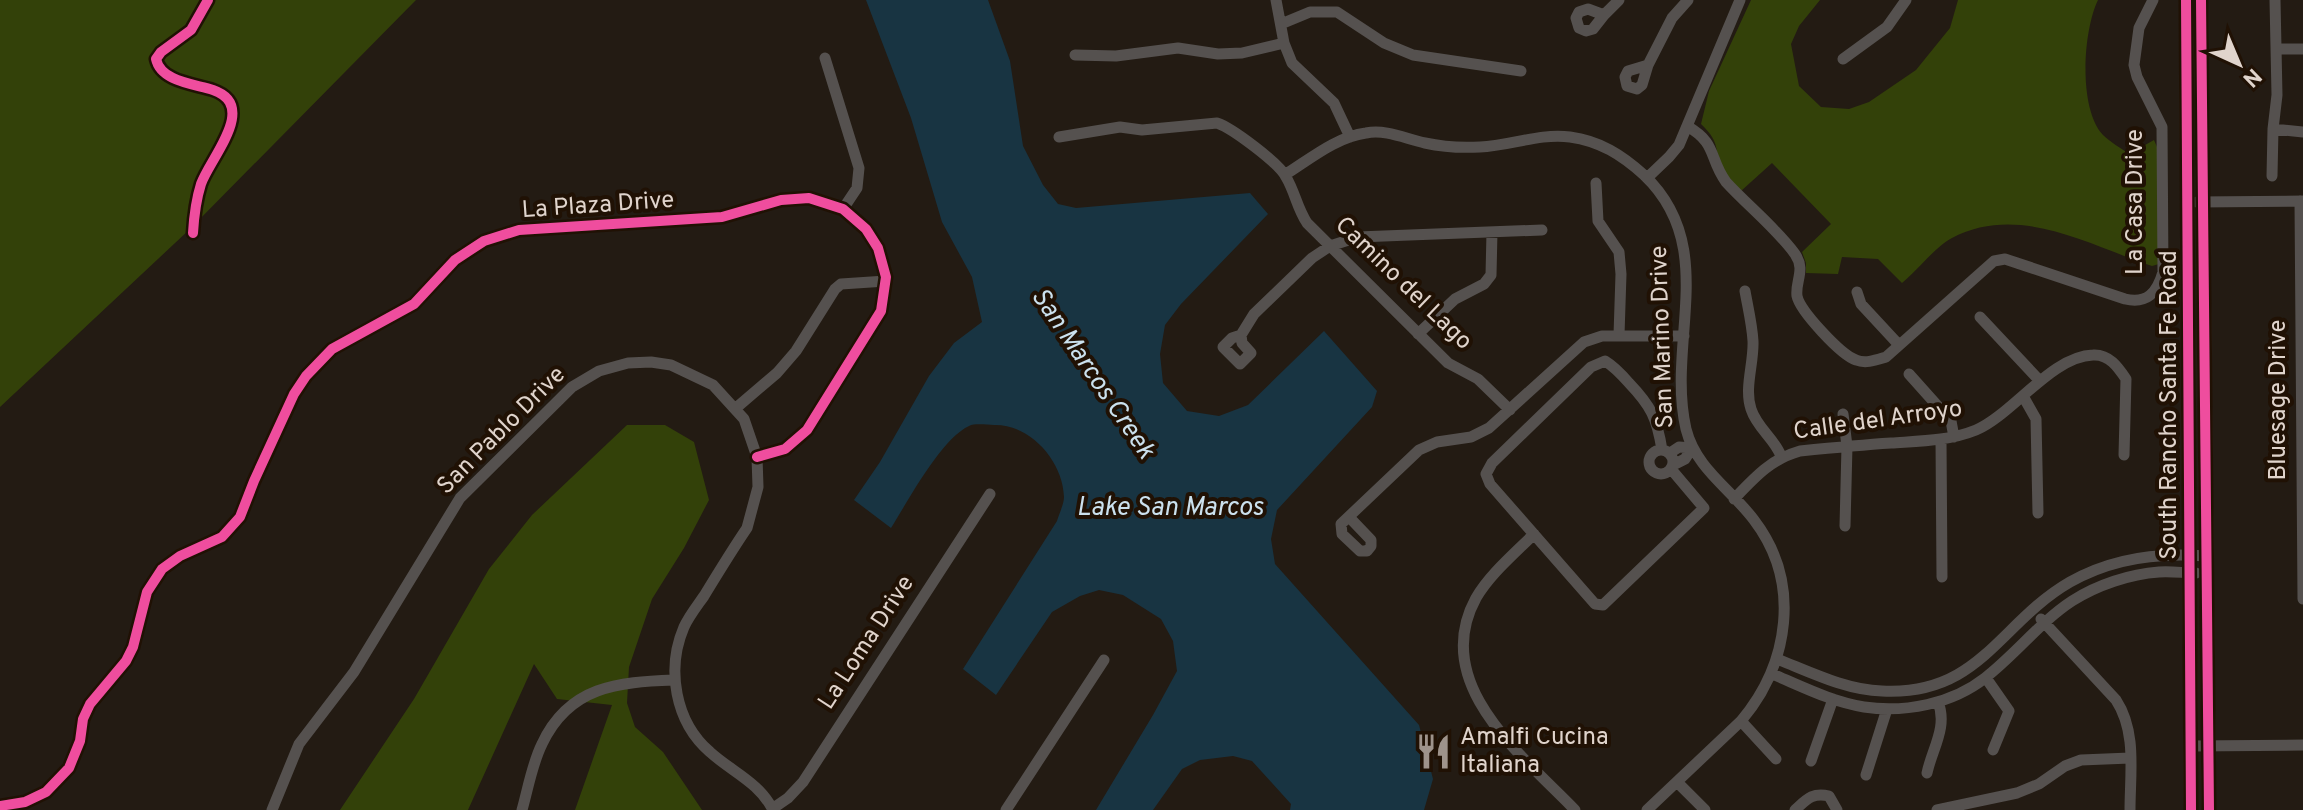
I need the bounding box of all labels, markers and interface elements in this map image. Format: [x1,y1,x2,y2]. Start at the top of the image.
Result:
north arrow [2199,24,2279,104]
text: N [2236,61,2266,92]
street label: La Casa Drive [2121,129,2151,275]
street label: La Plaza Drive [521,186,675,226]
street label: Camino del Lago [1328,211,1478,357]
street label: San Marino Drive [1645,245,1681,429]
street label: South Rancho Santa Fe Road [2155,250,2185,560]
water label: San Marcos Creek [1023,282,1162,467]
street label: Bluesage Drive [2264,320,2294,480]
street label: San Pablo Drive [431,360,573,502]
street label: Calle del Arroyo [1792,394,1964,448]
water label: Lake San Marcos [1076,492,1265,525]
street label: La Loma Drive [812,570,922,716]
place label: Amalfi Cucina Italiana [1460,723,1609,781]
restaurant icon: Amalfi Cucina Italiana [1415,733,1453,771]

